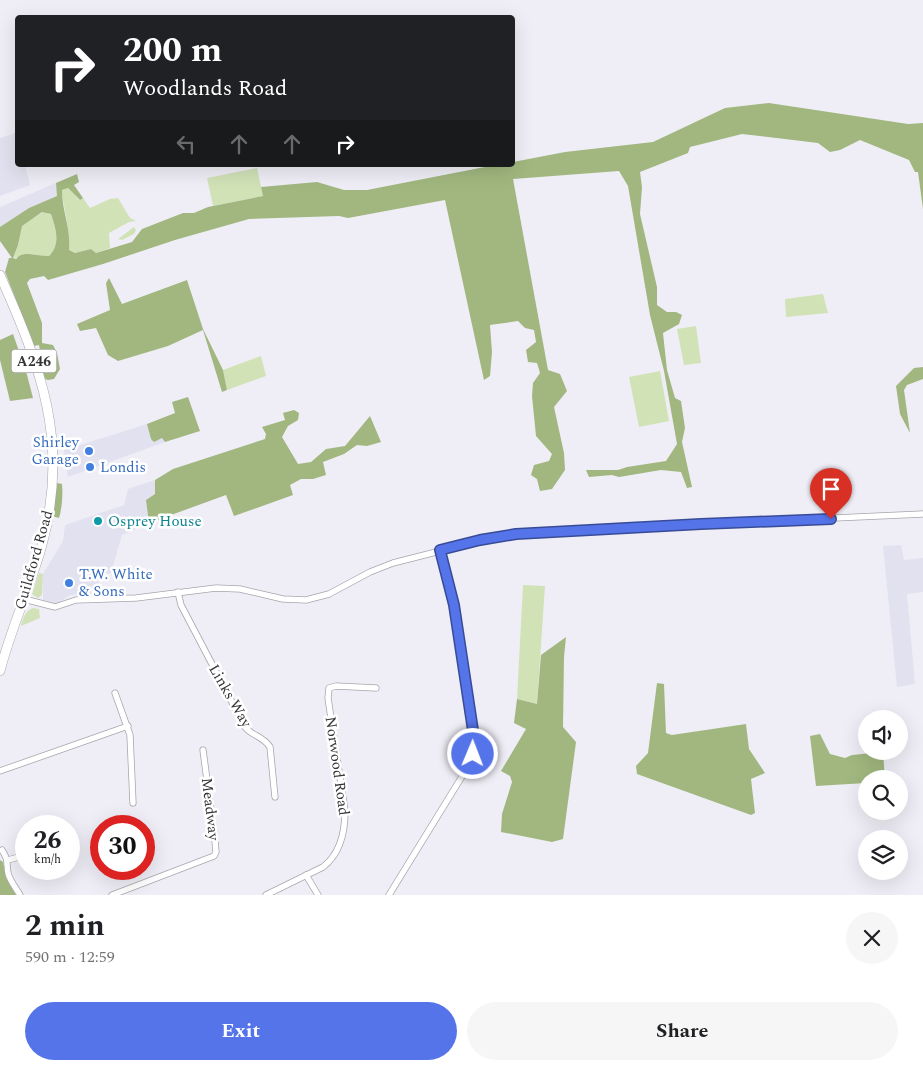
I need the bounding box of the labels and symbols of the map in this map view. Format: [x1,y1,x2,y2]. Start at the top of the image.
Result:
road number: A246 [12,350,56,372]
place label: Shirley Garage [31,431,80,471]
marker: Shirley Garage [83,445,95,457]
place label: Londis [100,456,146,479]
marker: Londis [84,461,96,473]
pin [810,468,852,519]
street label: Guildford Road [9,508,59,612]
place label: Osprey House [108,510,202,533]
marker: Osprey House [92,515,104,527]
place label: T.W. White & Sons [79,563,153,603]
marker: T.W. White & Sons [63,577,75,589]
street label: Links Way [203,660,258,733]
street label: Norwood Road [319,715,355,817]
position arrow [446,727,498,779]
street label: Meadway [195,776,225,843]
speed limit sign: 30 [90,815,155,880]

